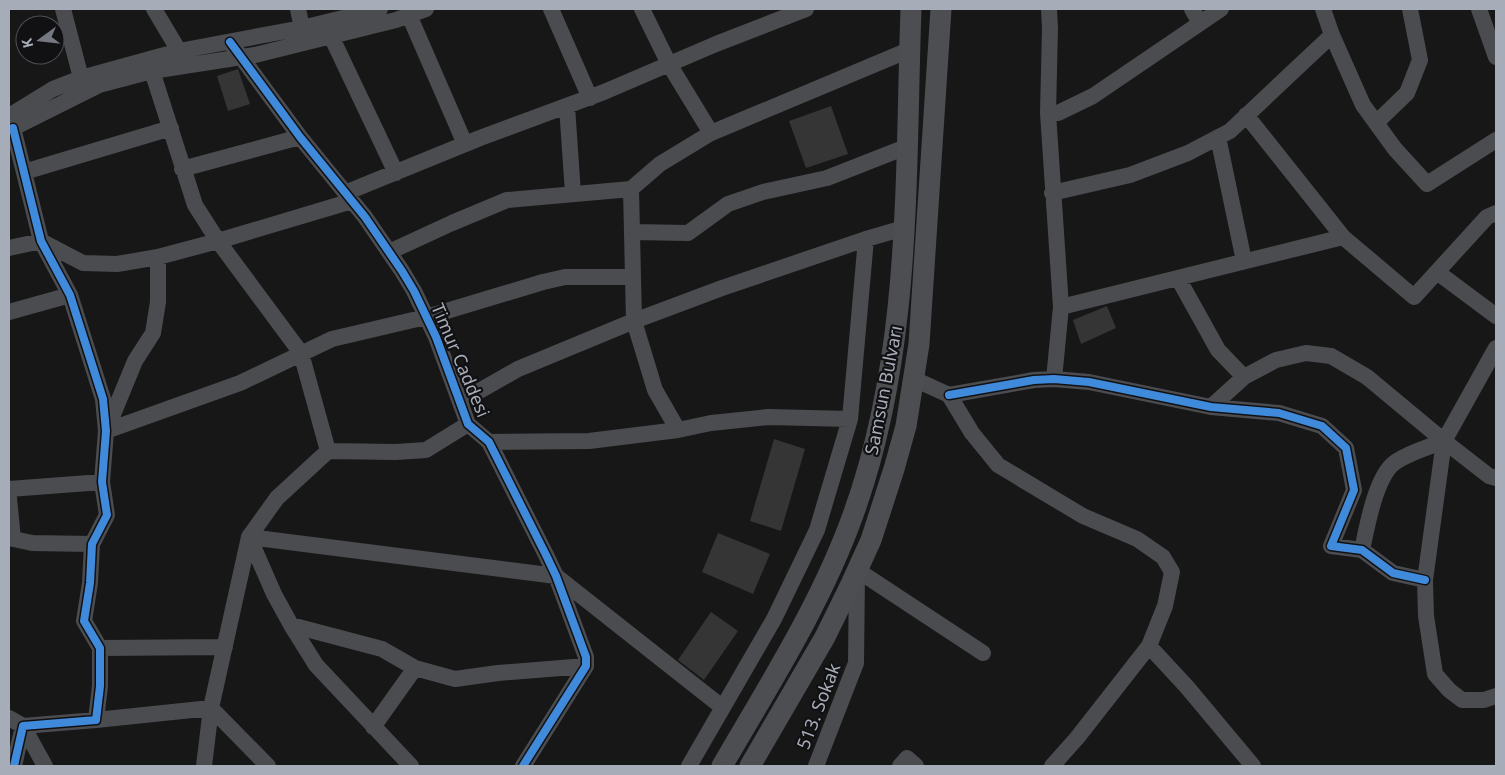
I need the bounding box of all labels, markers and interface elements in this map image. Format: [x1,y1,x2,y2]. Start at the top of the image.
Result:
north arrow [15,15,65,65]
text: K [16,36,37,50]
street label: Timur Caddesi [426,299,496,421]
street label: Samsun Bulvarı [859,323,907,457]
street label: 513. Sokak [791,659,846,753]

